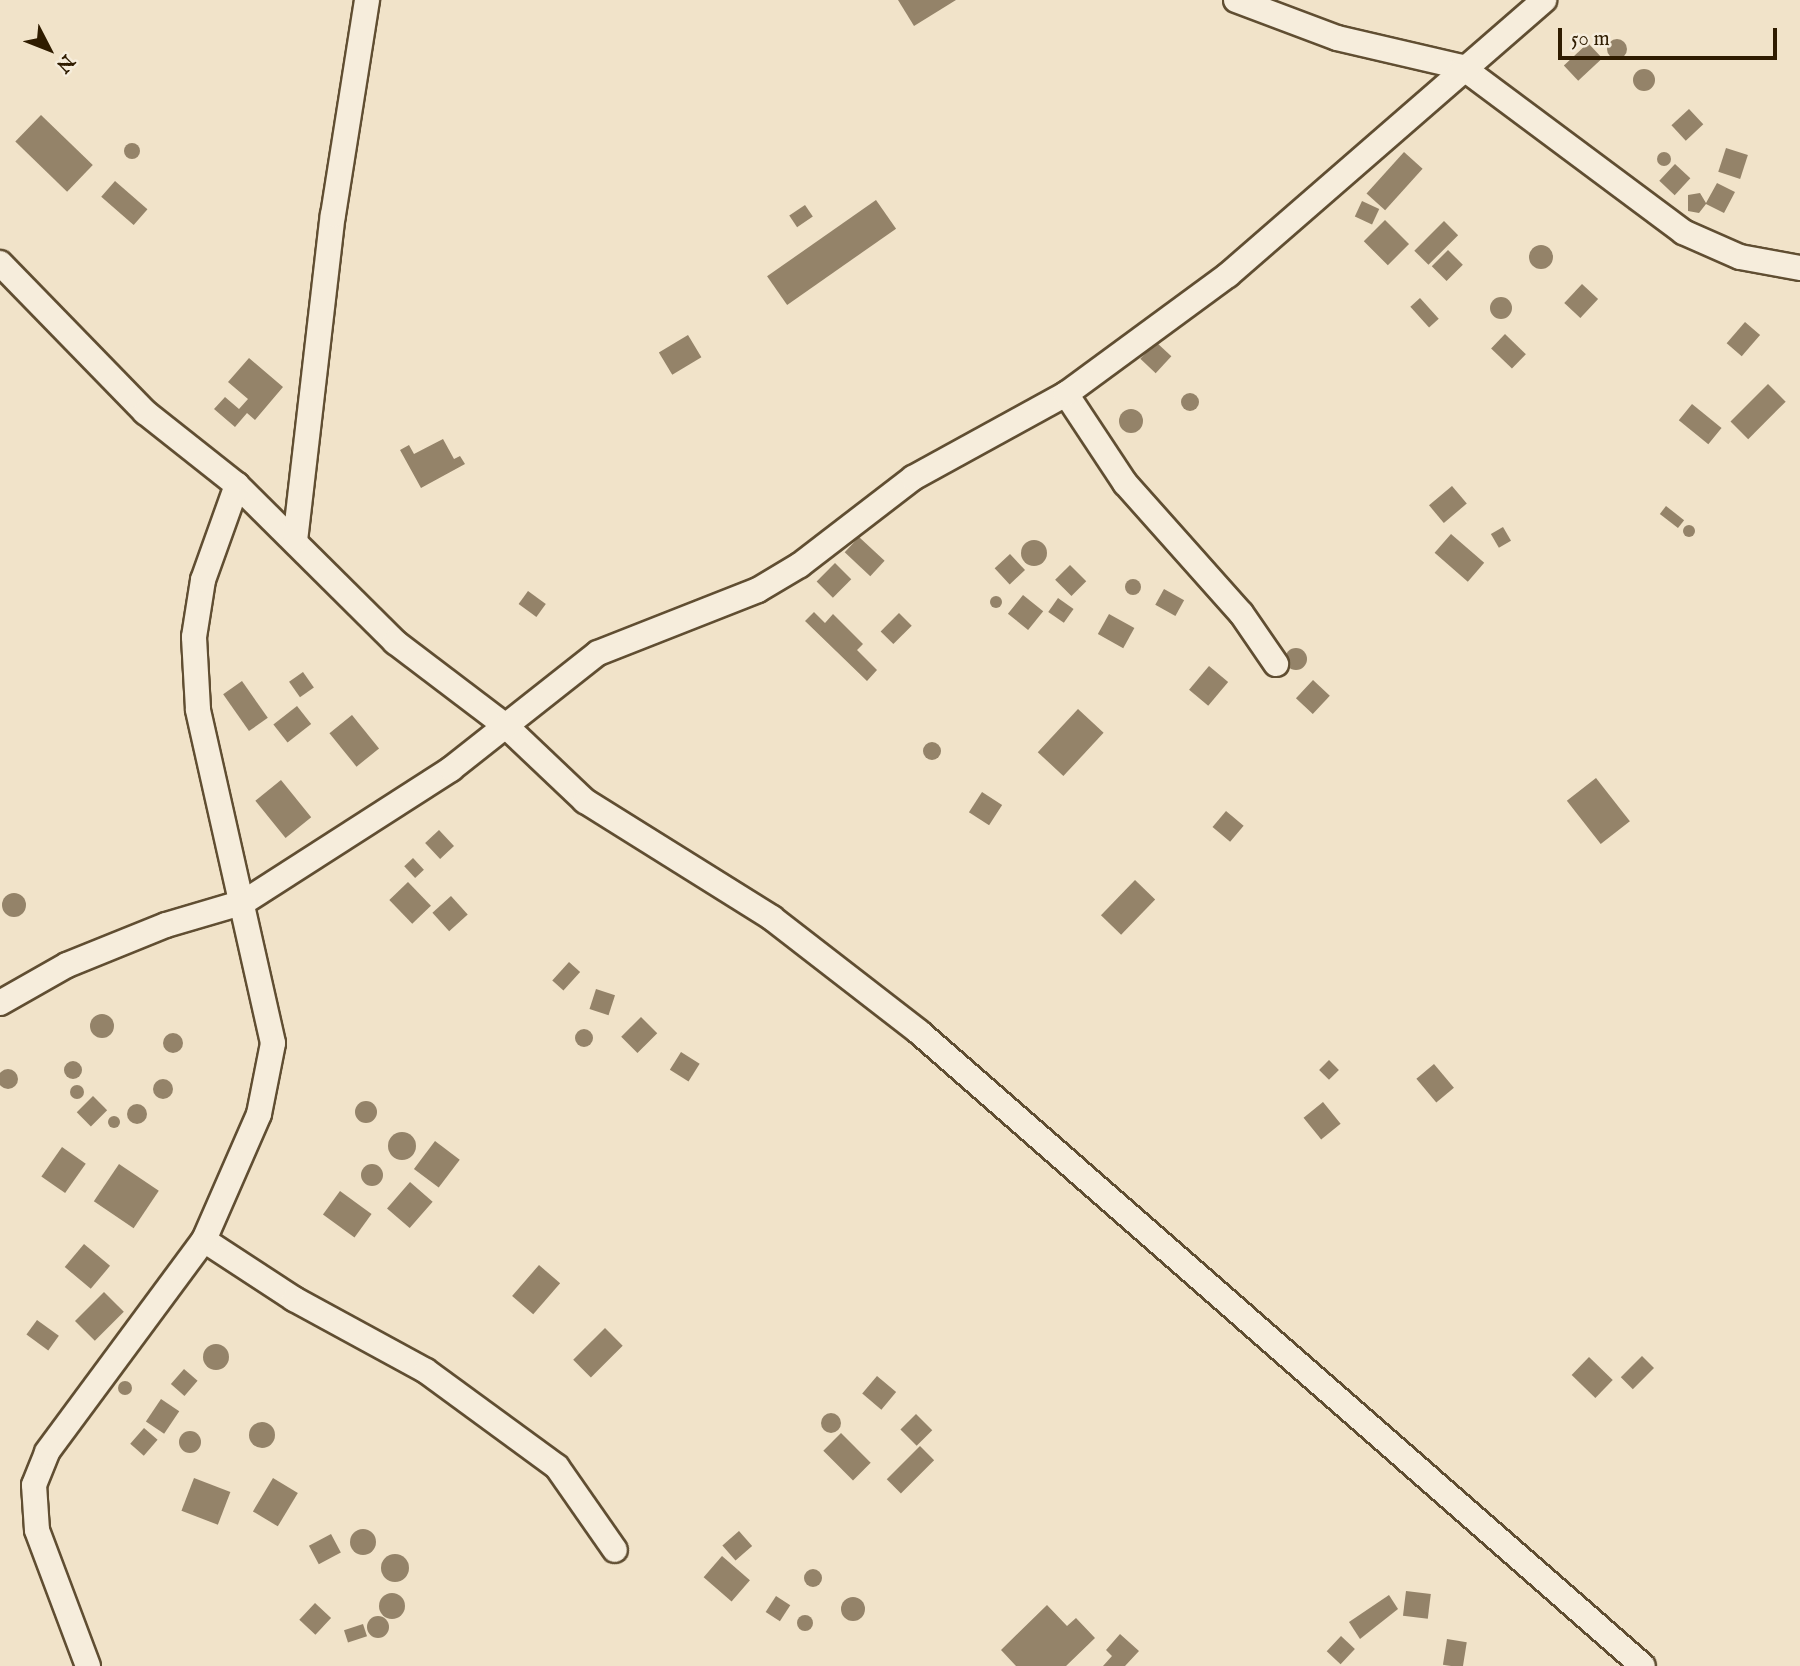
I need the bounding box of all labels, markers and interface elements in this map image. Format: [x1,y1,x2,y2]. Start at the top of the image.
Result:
north arrow [14,14,84,84]
scale bar [1562,14,1781,58]
text: 50 m [1571,26,1610,53]
text: N [50,49,79,77]

